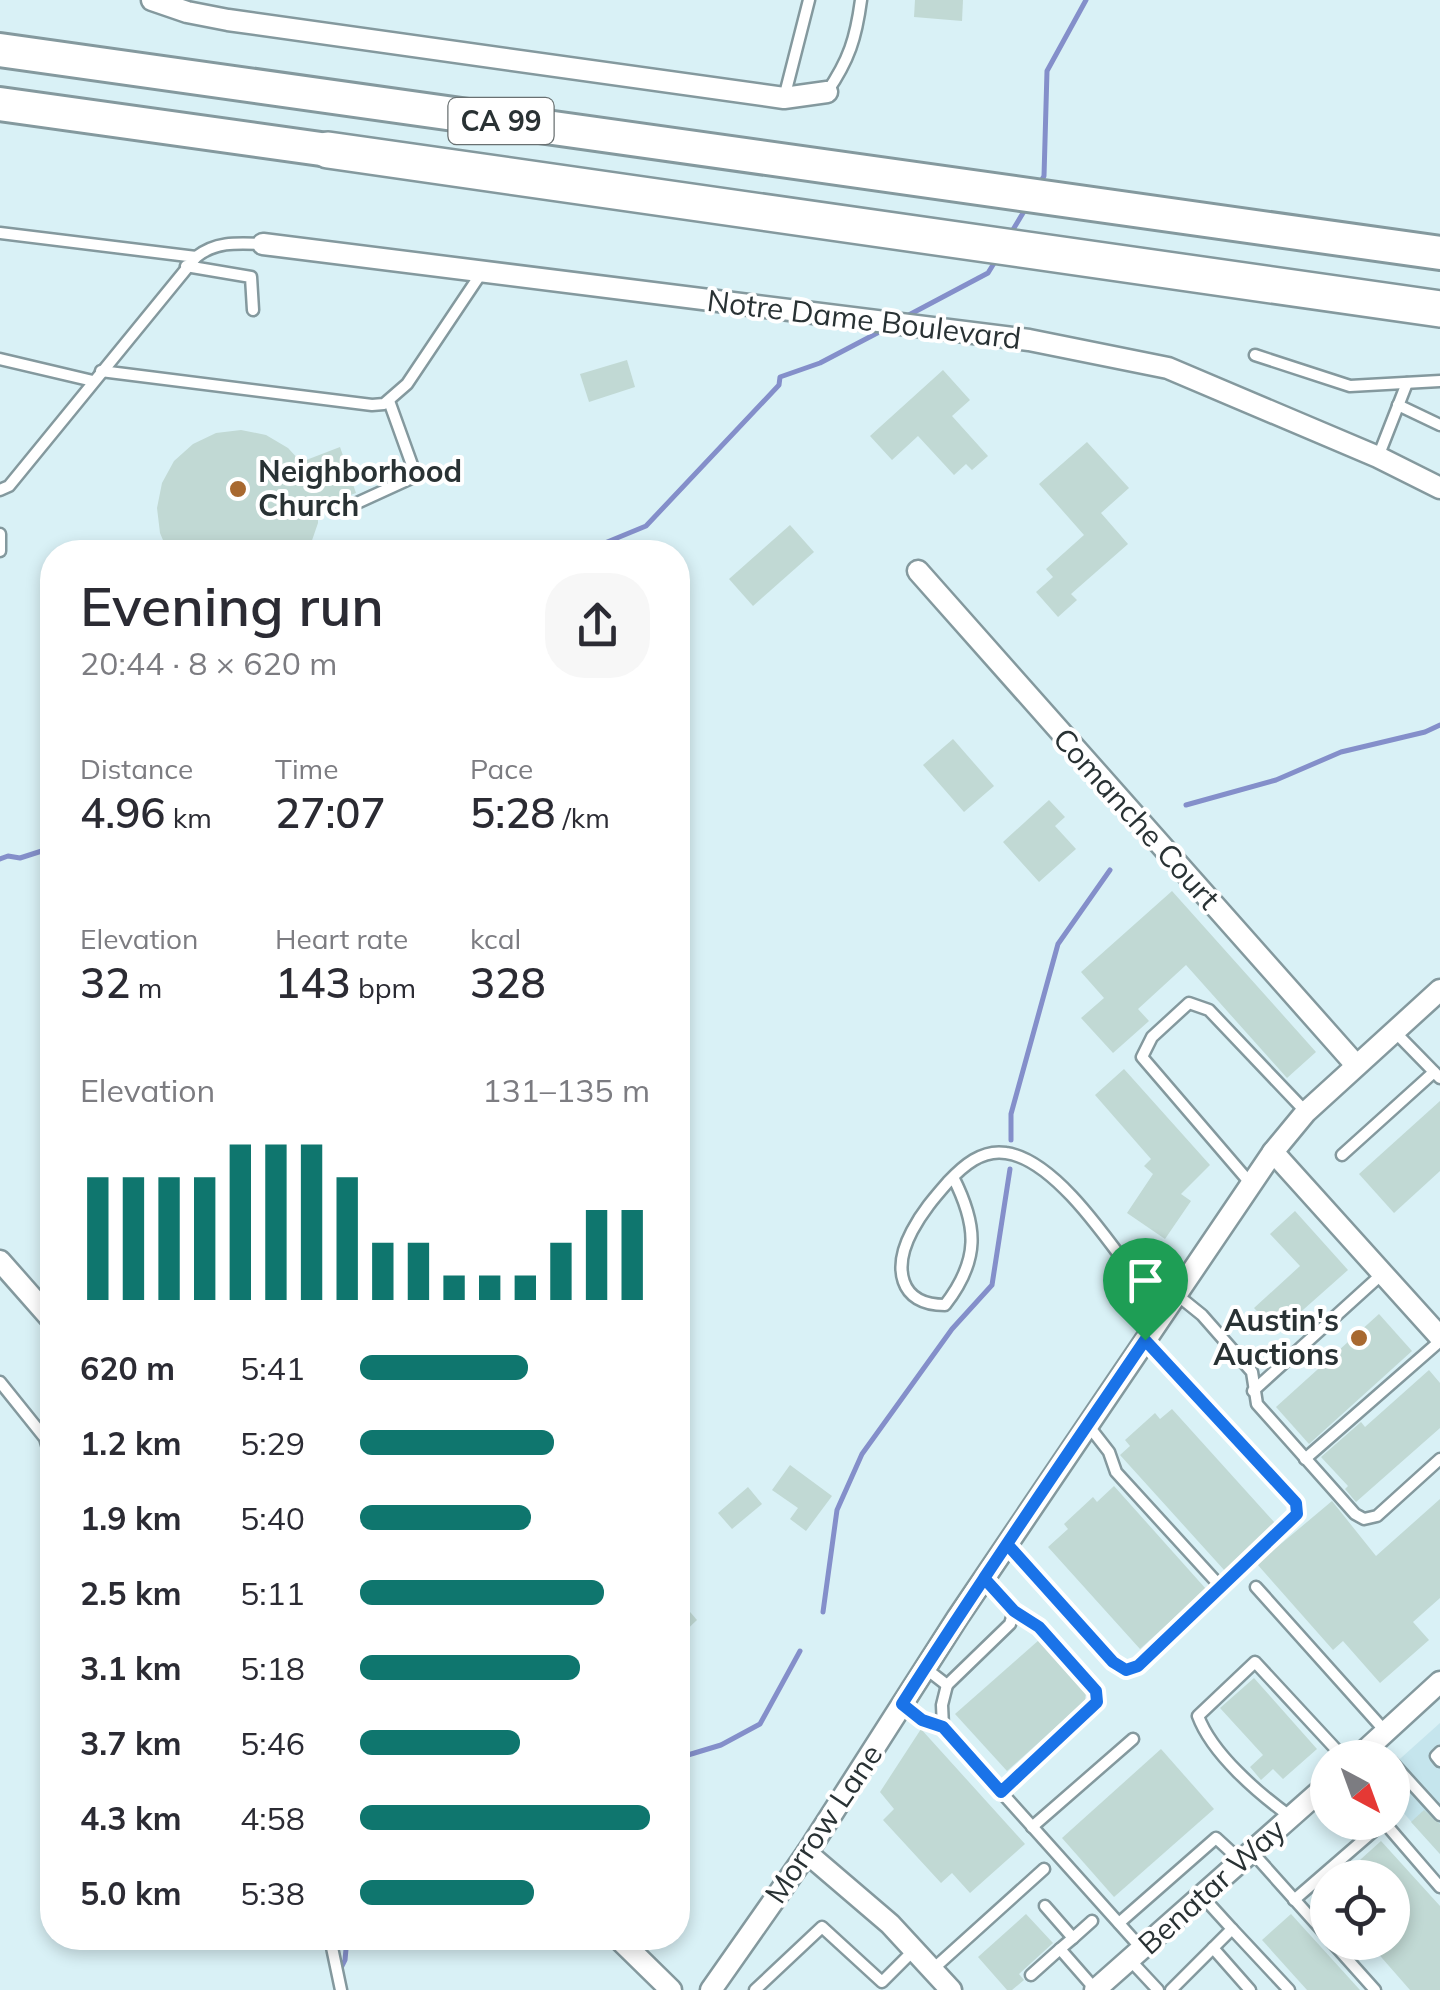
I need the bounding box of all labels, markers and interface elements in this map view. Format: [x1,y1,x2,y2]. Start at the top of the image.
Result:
road number: CA 99 [448,98,554,144]
street label: Notre Dame Boulevard [705,281,1023,357]
place label: Neighborhood Church [258,452,462,524]
marker: Neighborhood Church [227,478,249,500]
text: Evening run [80,571,384,640]
button: share [545,573,650,678]
text: 20:44 · 8 × 620 m [80,643,337,683]
street label: Comanche Court [1045,720,1228,917]
text: Distance [80,751,193,786]
text: Time [275,751,338,786]
text: Pace [470,751,533,786]
text: 4.96 [80,786,166,839]
text: 27:07 [275,786,386,839]
text: 5:28 [470,786,556,839]
text: km [166,800,212,835]
text: /km [556,800,610,835]
text: Elevation [80,921,198,956]
text: Heart rate [275,921,408,956]
text: kcal [470,921,521,956]
text: 32 [80,956,130,1009]
text: 143 [275,956,351,1009]
text: 328 [470,956,546,1009]
text: m [130,970,162,1005]
text: bpm [351,970,416,1005]
text: Elevation [80,1070,215,1110]
text: 131–135 m [482,1070,650,1110]
pin [1103,1238,1188,1341]
icon: arrive [1118,1253,1173,1308]
place label: Austin's Auctions [1213,1301,1339,1373]
marker: Austin's Auctions [1348,1327,1370,1349]
text: 620 m [80,1348,175,1388]
text: 5:41 [240,1348,305,1388]
text: 1.2 km [80,1423,182,1463]
text: 5:29 [240,1423,305,1463]
text: 1.9 km [80,1498,182,1538]
text: 5:40 [240,1498,305,1538]
text: 2.5 km [80,1573,182,1613]
text: 5:11 [240,1573,305,1613]
text: 3.1 km [80,1648,182,1688]
text: 5:18 [240,1648,305,1688]
text: 3.7 km [80,1723,182,1763]
text: 5:46 [240,1723,305,1763]
street label: Morrow Lane [756,1737,890,1910]
north arrow [1310,1740,1410,1840]
map controls [1310,1740,1410,1960]
text: 4.3 km [80,1798,182,1838]
text: 4:58 [240,1798,305,1838]
street label: Benatar Way [1130,1810,1293,1962]
button: locate [1310,1860,1410,1960]
text: 5.0 km [80,1873,182,1913]
text: 5:38 [240,1873,305,1913]

